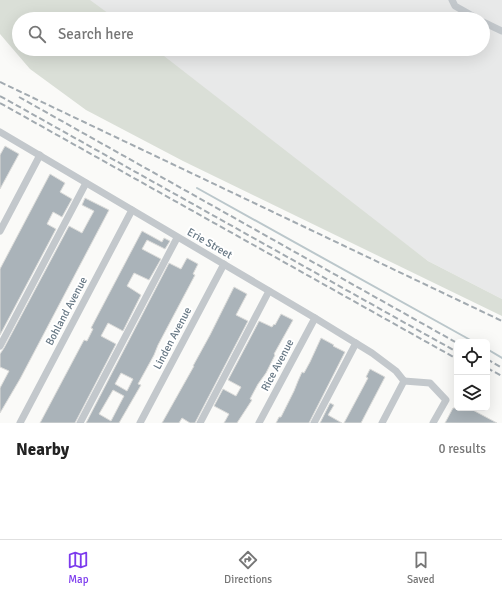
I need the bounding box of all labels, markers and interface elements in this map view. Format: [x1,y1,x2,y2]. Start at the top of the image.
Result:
search box [12,12,490,56]
icon: search [26,23,48,45]
text: Search here [58,25,134,43]
street label: Erie Street [185,225,235,262]
street label: Bohland Avenue [43,275,90,348]
street label: Linden Avenue [151,305,194,372]
street label: Rice Avenue [258,337,297,393]
map controls [454,339,490,411]
button: locate [454,339,490,375]
button: layers [454,375,490,411]
text: Nearby [16,439,69,460]
text: 0 results [438,441,486,457]
tab: Map [67,549,89,586]
tab: Directions [224,549,272,586]
tab: Saved [407,549,435,586]

